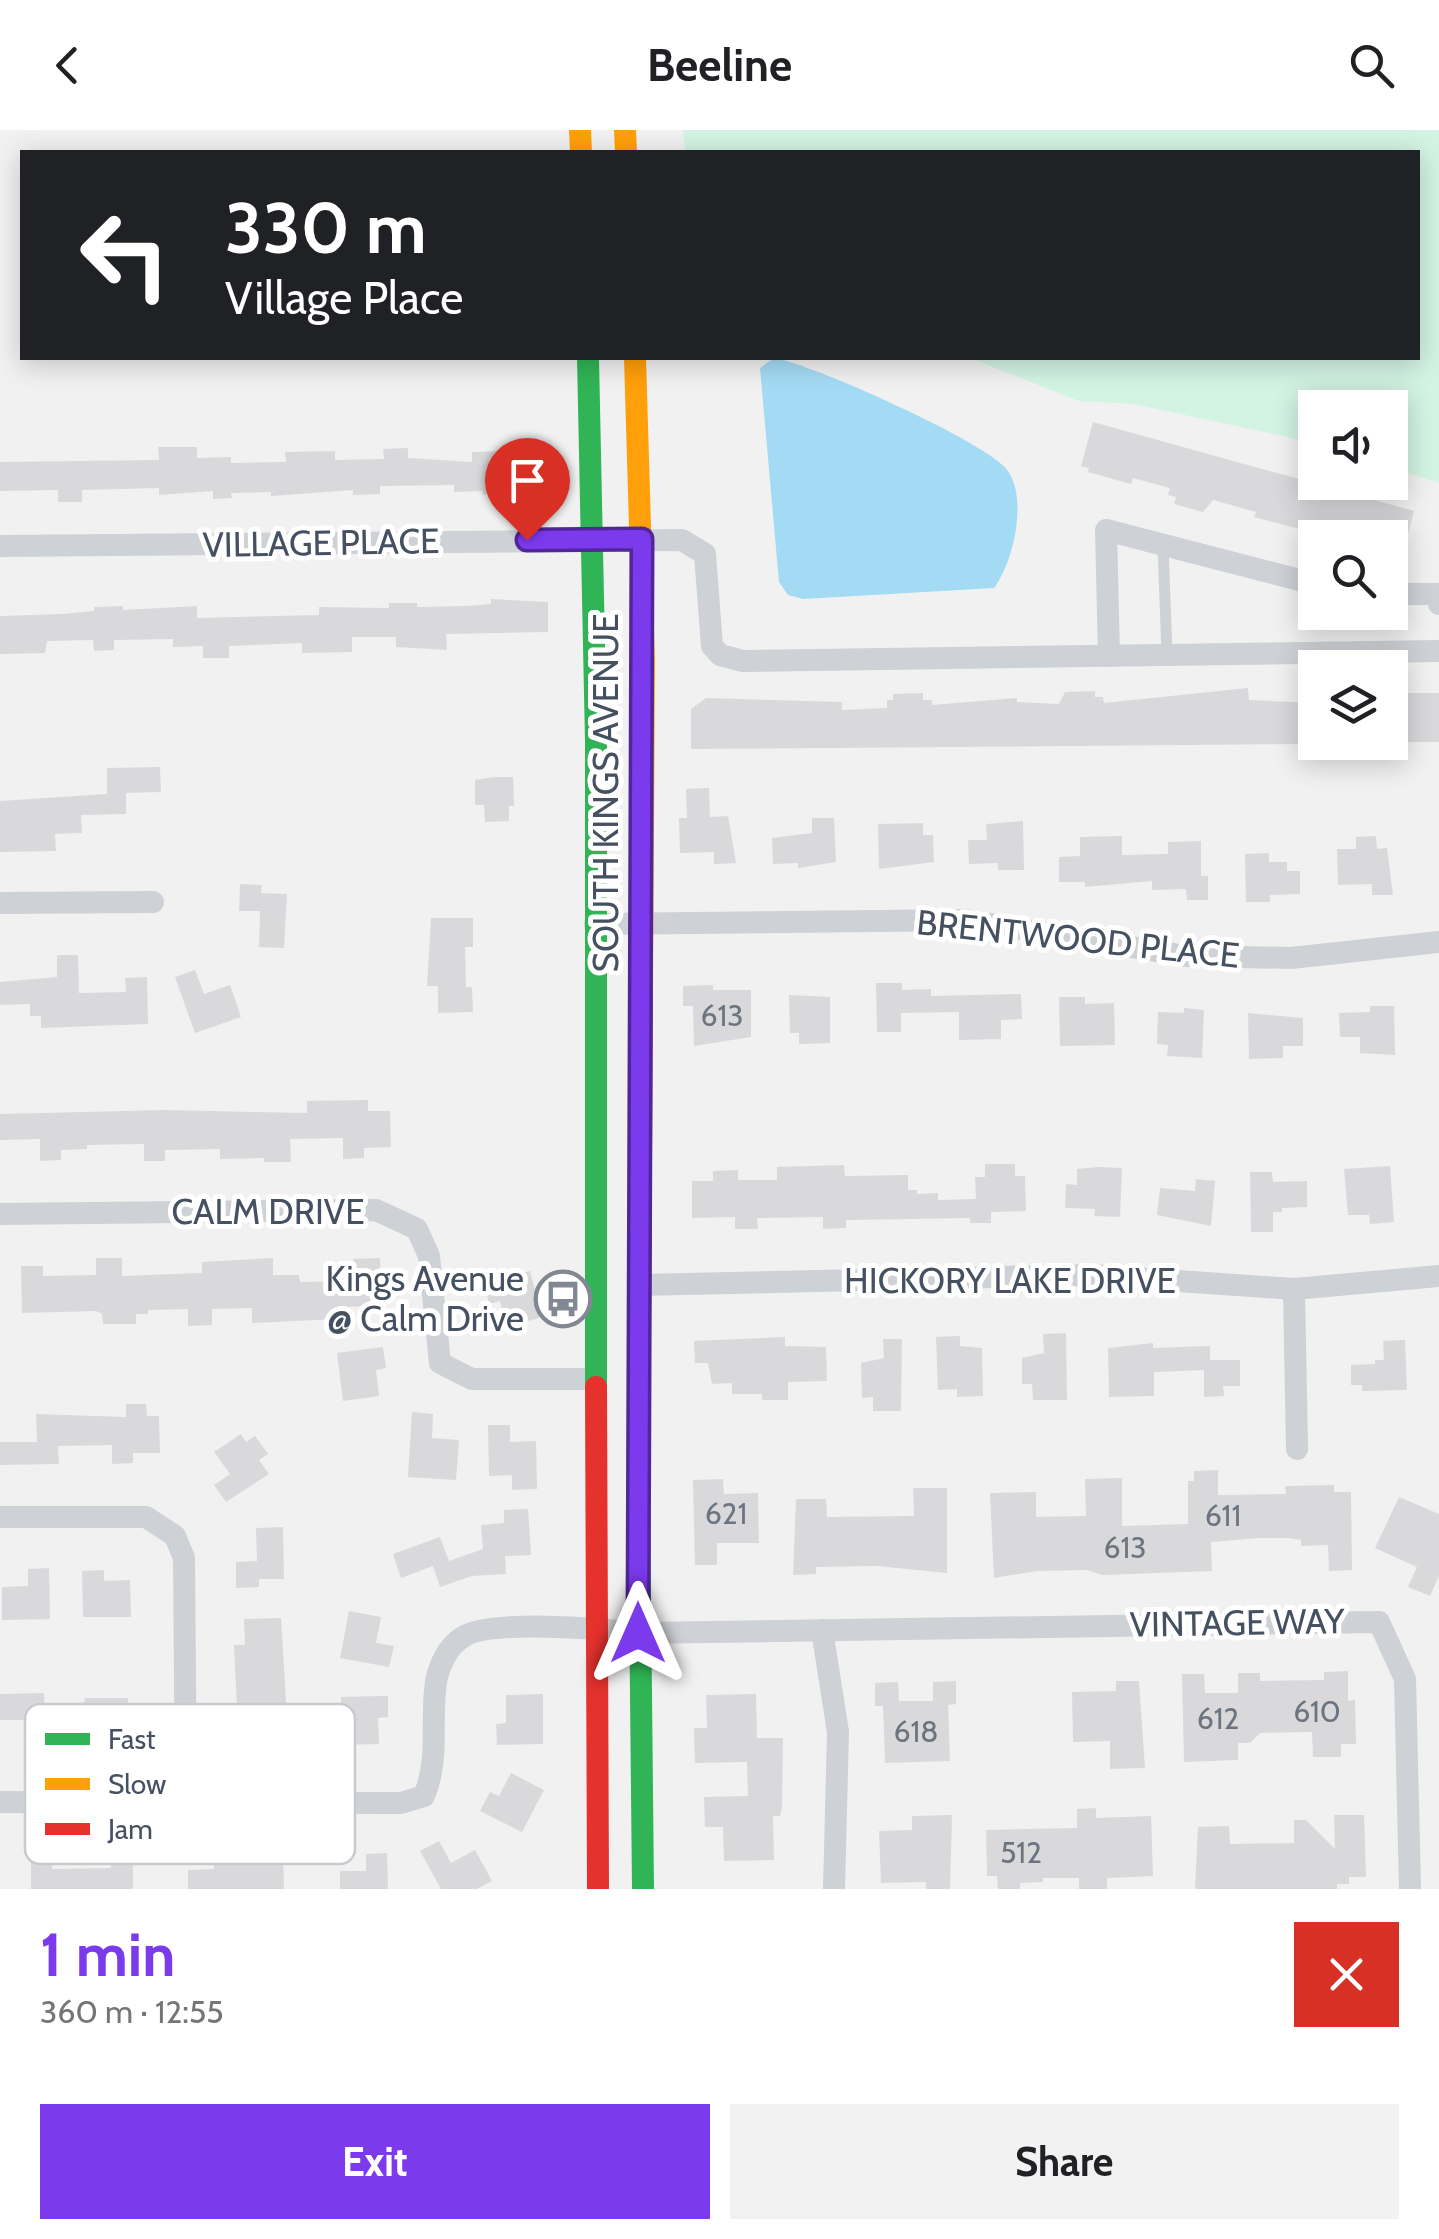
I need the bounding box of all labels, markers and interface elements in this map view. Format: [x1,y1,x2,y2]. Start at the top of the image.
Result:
icon: back [40,38,95,93]
text: Beeline [647,38,792,92]
icon: search [1344,38,1399,93]
text: 330 m [225,185,426,271]
icon: left [60,190,190,320]
text: Village Place [225,271,463,325]
map controls [1298,390,1408,760]
button: sound [1298,390,1408,500]
pin [485,438,570,541]
icon: arrive [500,453,555,508]
street label: VILLAGE PLACE [202,519,440,566]
button: search [1298,520,1408,630]
street label: SOUTH KINGS AVENUE [584,613,627,973]
button: layers [1298,650,1408,760]
street label: BRENTWOOD PLACE [914,900,1242,977]
house number: 613 [701,997,743,1034]
street label: CALM DRIVE [171,1190,365,1233]
place label: Kings Avenue @ Calm Drive [326,1257,524,1340]
street label: HICKORY LAKE DRIVE [844,1259,1176,1302]
bus stop icon: Kings Avenue @ Calm Drive [533,1269,593,1329]
house number: 621 [705,1495,747,1532]
house number: 611 [1205,1497,1241,1534]
house number: 613 [1104,1529,1146,1566]
position arrow [586,1581,690,1685]
street label: VINTAGE WAY [1129,1599,1346,1646]
house number: 610 [1293,1693,1341,1730]
house number: 612 [1197,1700,1239,1737]
legend [25,1704,355,1864]
house number: 618 [894,1713,938,1750]
text: Fast [108,1722,156,1756]
text: Slow [108,1767,166,1801]
text: Jam [107,1812,153,1846]
house number: 512 [1000,1834,1042,1871]
text: 1 min [40,1918,175,1991]
button: close [1294,1922,1399,2027]
text: 360 m · 12:55 [40,1992,224,2031]
button: Exit [40,2104,710,2219]
button: Share [730,2104,1399,2219]

